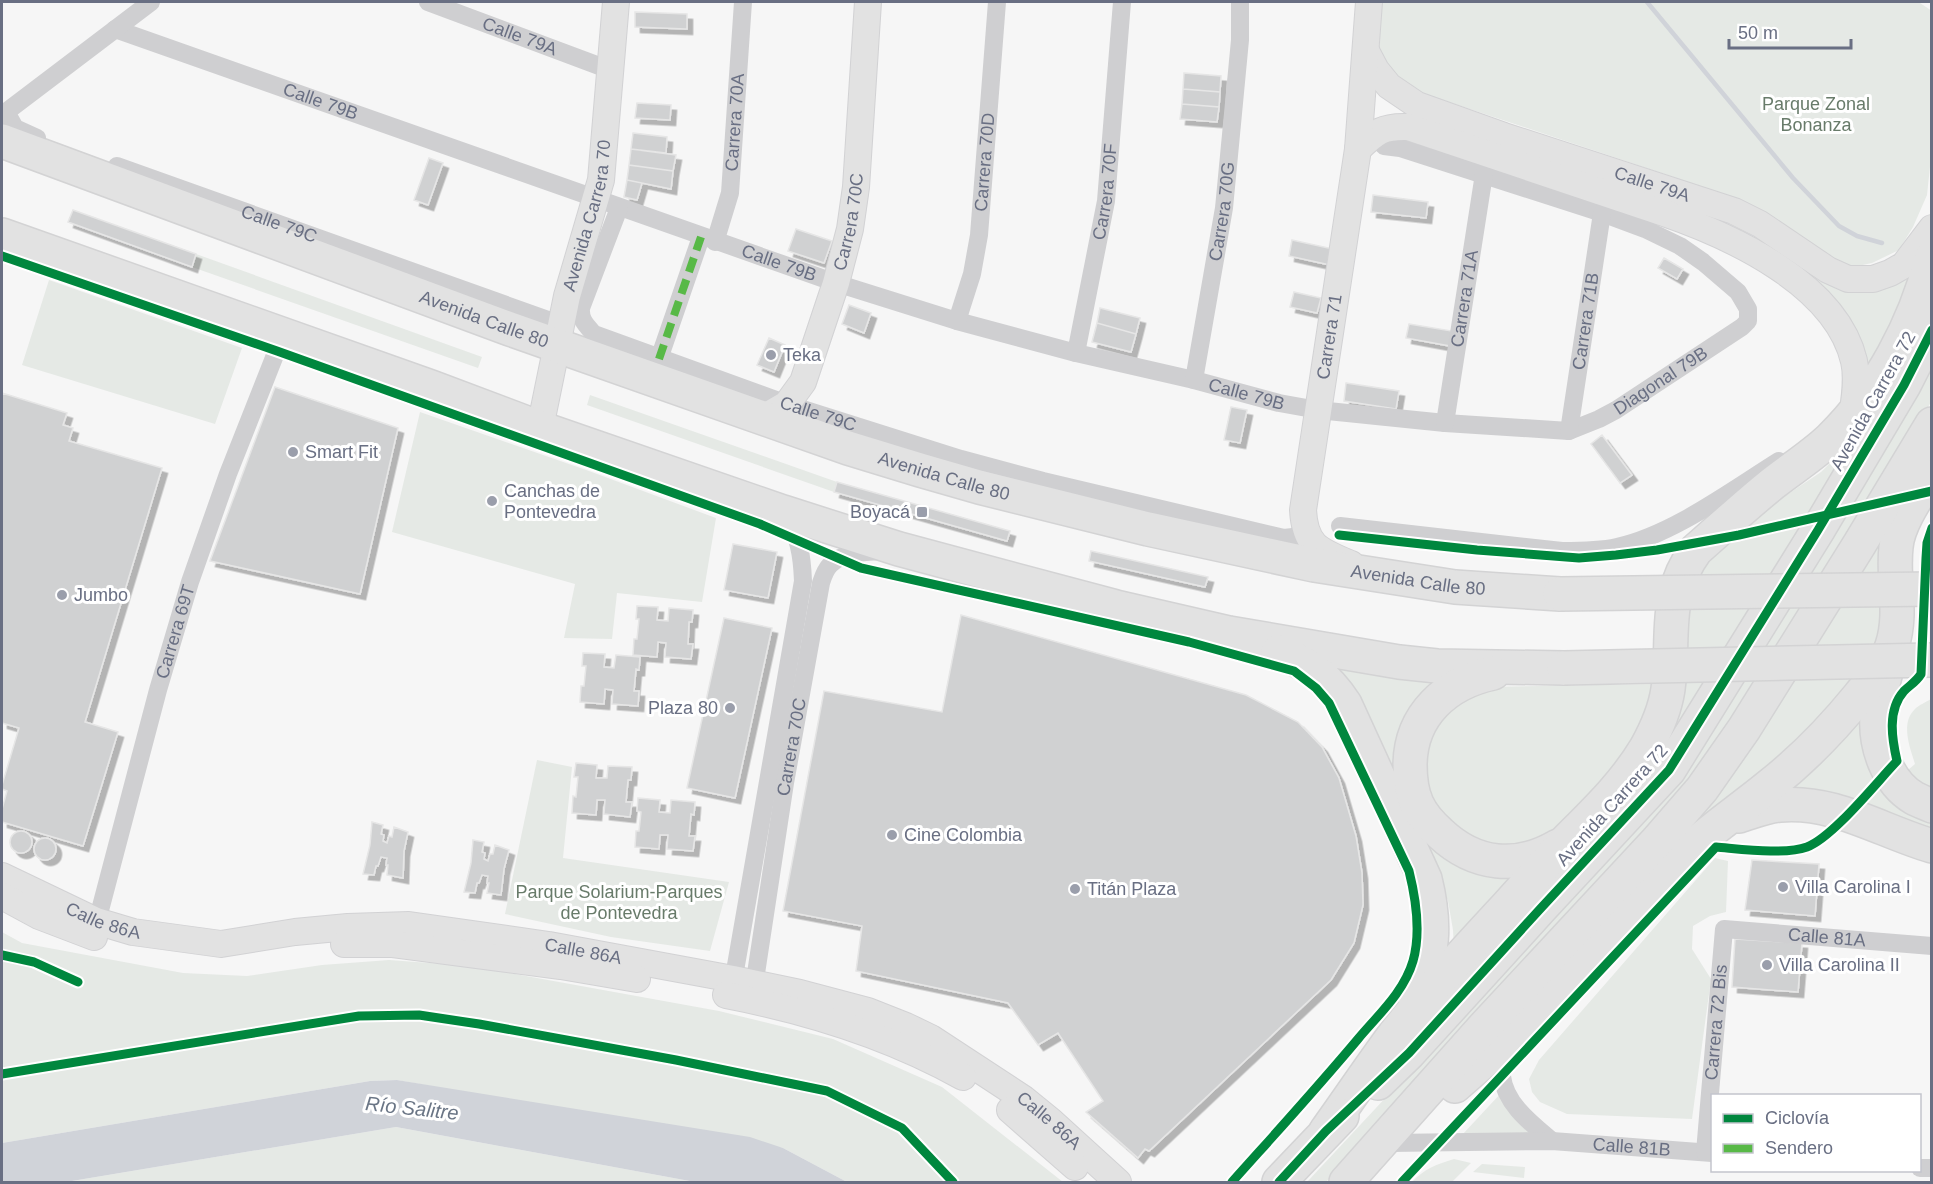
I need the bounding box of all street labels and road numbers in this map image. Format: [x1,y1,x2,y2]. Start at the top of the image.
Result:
street label: Calle 79A [480,13,560,59]
street label: Carrera 70A [721,73,748,172]
street label: Calle 79B [280,79,361,124]
street label: Carrera 70D [971,112,998,212]
street label: Avenida Carrera 70 [559,139,614,294]
street label: Carrera 70F [1089,143,1121,242]
street label: Carrera 70G [1205,161,1238,263]
street label: Calle 79A [1612,163,1692,206]
street label: Carrera 70C [830,172,867,273]
street label: Calle 79C [238,201,320,247]
street label: Calle 79B [739,241,819,285]
street label: Carrera 71A [1447,249,1482,349]
street label: Carrera 71B [1568,271,1603,371]
street label: Avenida Calle 80 [417,286,551,352]
street label: Carrera 71 [1313,293,1346,381]
street label: Avenida Carrera 72 [1826,328,1920,474]
street label: Diagonal 79B [1610,343,1711,419]
street label: Calle 79B [1206,374,1287,414]
street label: Calle 79C [777,392,859,435]
street label: Avenida Calle 80 [876,448,1012,504]
street label: Avenida Calle 80 [1349,561,1486,599]
street label: Carrera 69T [152,582,199,681]
street label: Carrera 70C [773,696,810,797]
street label: Avenida Carrera 72 [1552,740,1672,870]
street label: Calle 86A [63,898,142,943]
street label: Calle 81A [1787,924,1867,951]
street label: Calle 86A [543,934,623,968]
street label: Carrera 72 Bis [1701,964,1731,1081]
street label: Calle 86A [1013,1087,1085,1153]
street label: Calle 81B [1592,1134,1671,1160]

